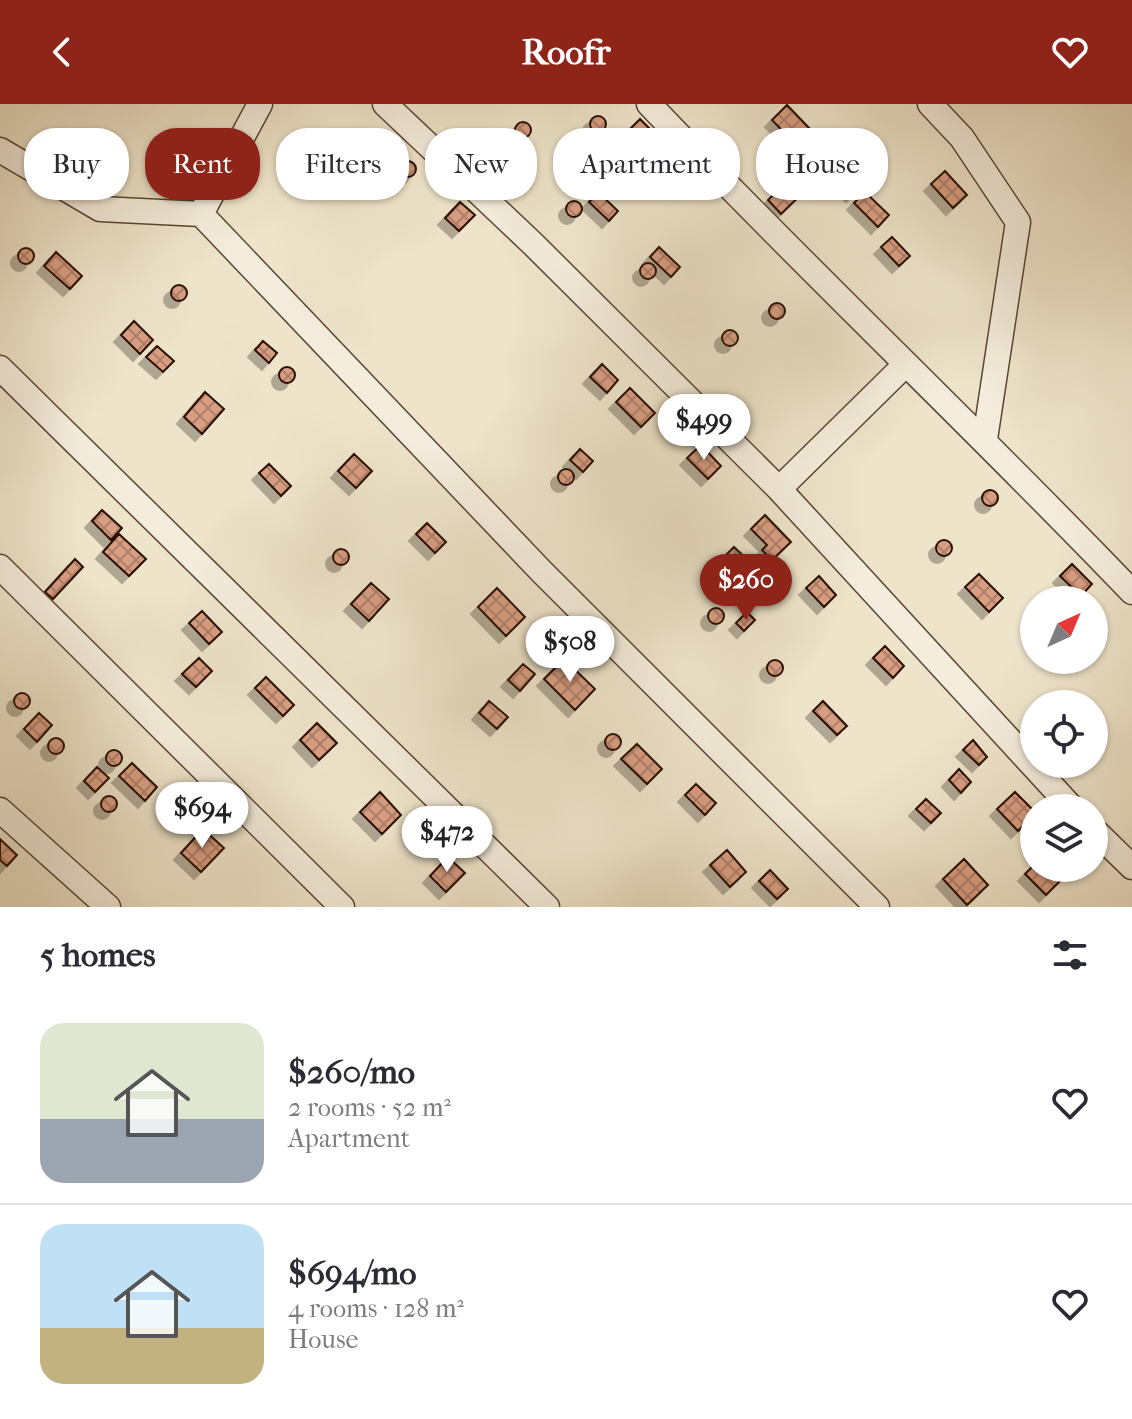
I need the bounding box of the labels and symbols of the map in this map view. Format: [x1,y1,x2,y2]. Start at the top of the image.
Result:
pin: $499 [657,394,751,462]
pin: $260 [699,554,793,622]
north arrow [1020,586,1108,674]
pin: $508 [523,616,617,684]
pin: $694 [155,782,249,850]
pin: $472 [400,806,494,874]

